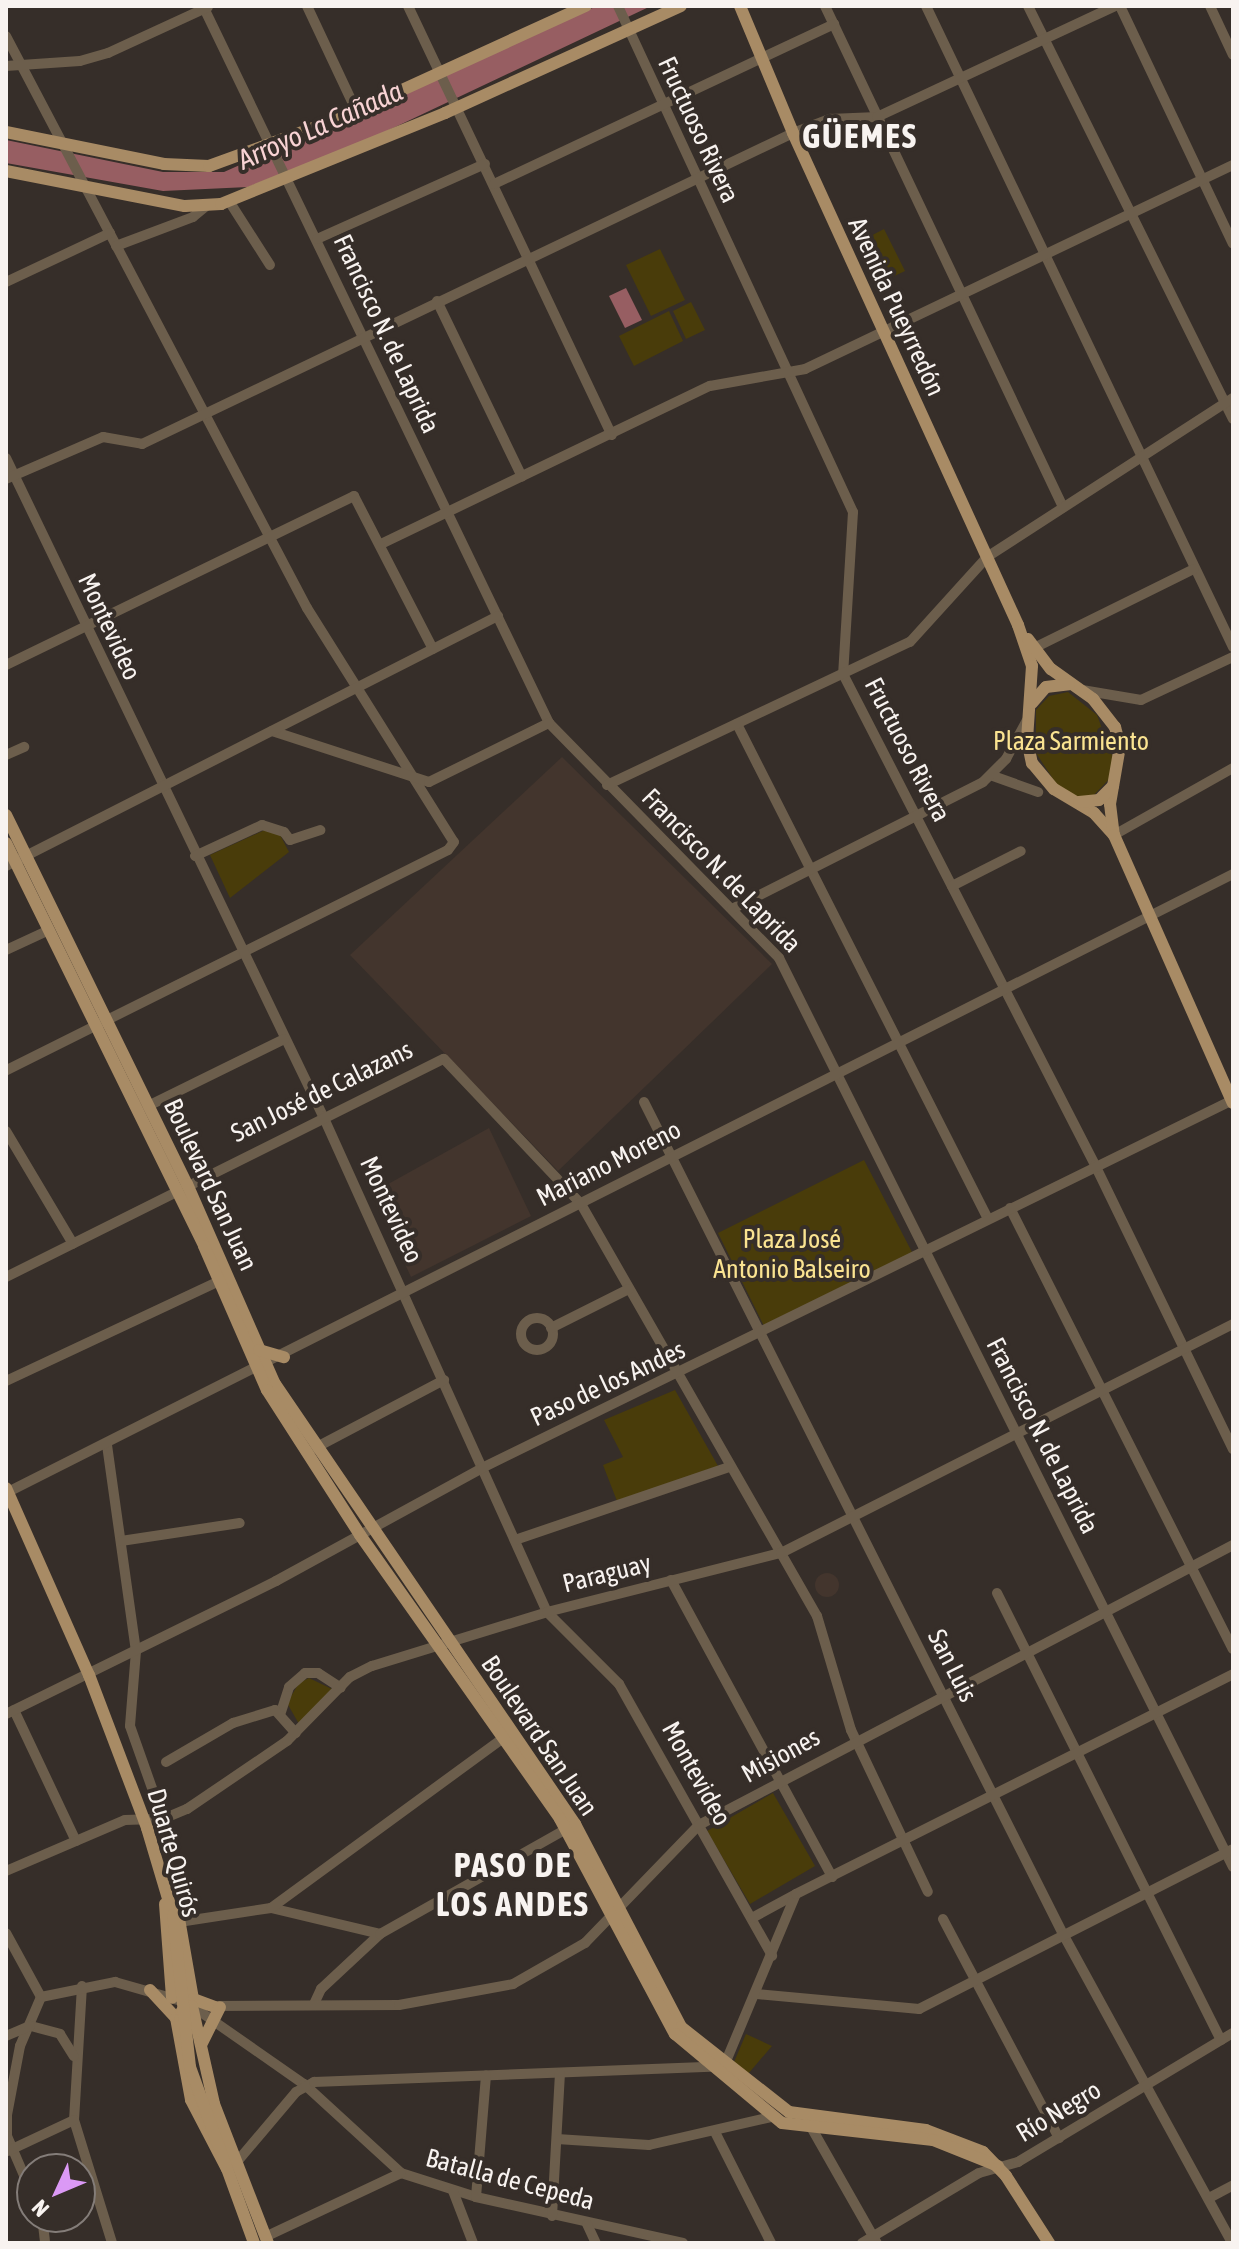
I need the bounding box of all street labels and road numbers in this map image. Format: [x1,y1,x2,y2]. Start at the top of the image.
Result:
street label: Fructuoso Rivera [651,52,745,208]
street label: Avenida Pueyrredón [841,213,951,401]
street label: Francisco N. de Laprida [326,230,446,438]
street label: Montevideo [71,569,147,685]
street label: Fructuoso Rivera [857,673,957,827]
street label: Francisco N. de Laprida [635,783,807,959]
street label: San José de Calazans [226,1035,418,1149]
street label: Boulevard San Juan [157,1094,263,1276]
street label: Mariano Moreno [532,1114,686,1214]
street label: Montevideo [353,1152,429,1268]
street label: Francisco N. de Laprida [979,1333,1105,1539]
street label: Paso de los Andes [526,1335,690,1433]
street label: Paraguay [560,1548,654,1600]
street label: San Luis [921,1625,983,1707]
street label: Boulevard San Juan [474,1650,604,1822]
street label: Montevideo [655,1717,737,1831]
street label: Misiones [737,1722,825,1790]
street label: Duarte Quirós [140,1785,206,1921]
street label: Río Negro [1011,2075,1107,2149]
street label: Batalla de Cepeda [422,2143,598,2217]

